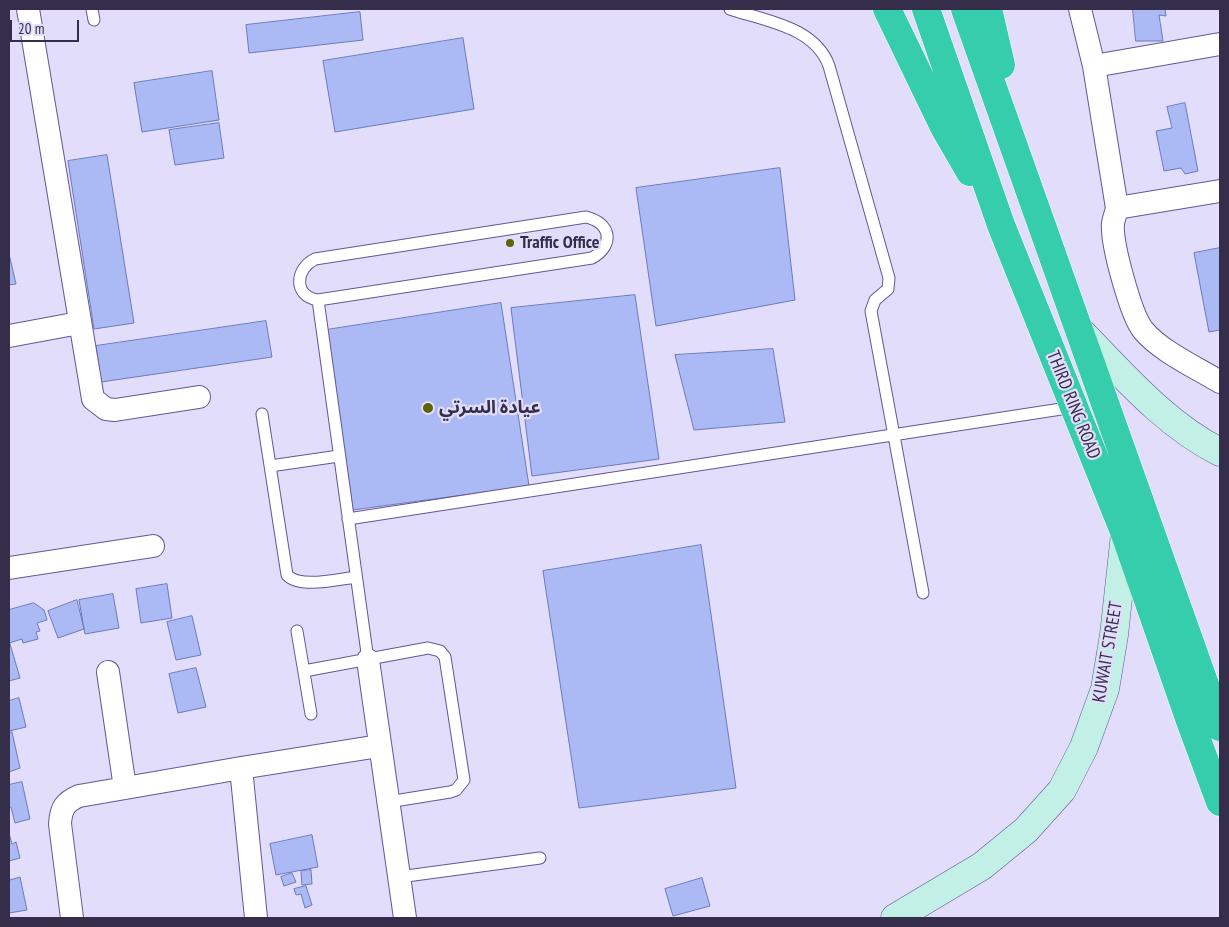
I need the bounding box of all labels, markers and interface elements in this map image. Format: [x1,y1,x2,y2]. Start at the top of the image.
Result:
scale bar [12,10,81,42]
text: 20 m [18,19,44,38]
place label: Traffic Office [520,232,600,254]
marker: Traffic Office [504,237,516,249]
street label: THIRD RING ROAD [1042,348,1104,462]
place label: عيادة السرتي [439,397,541,419]
marker: عيادة السرتي [421,401,435,415]
street label: KUWAIT STREET [1088,600,1128,704]

